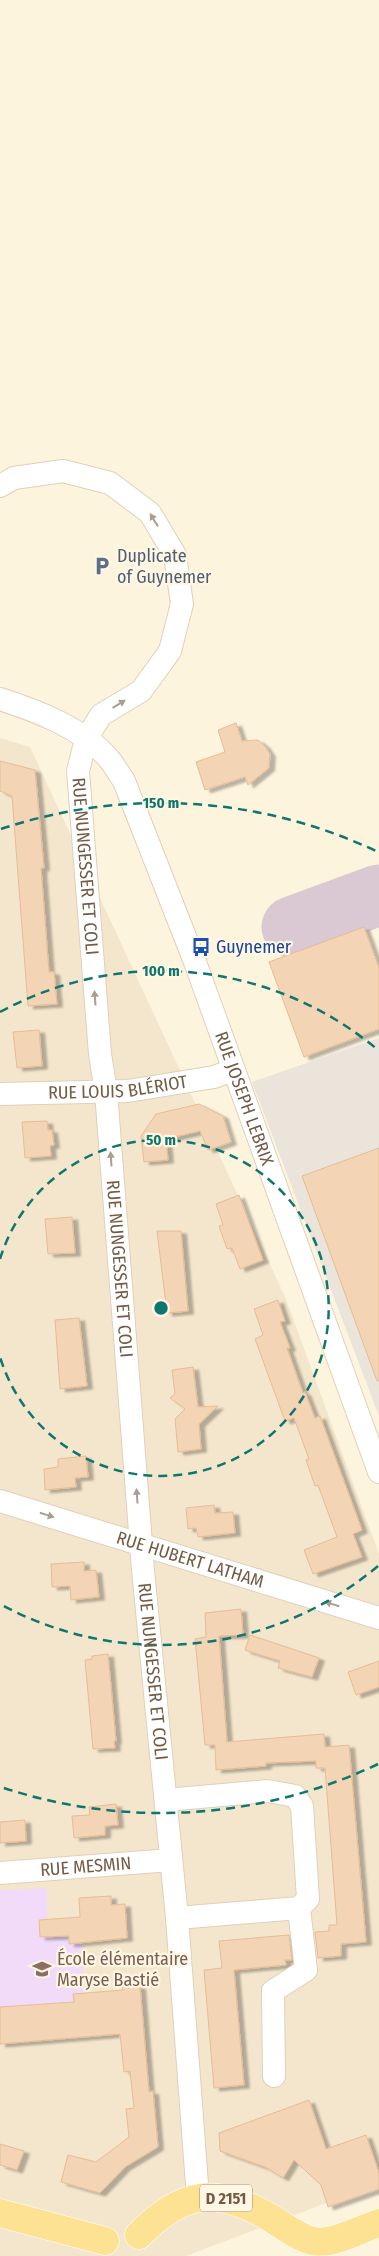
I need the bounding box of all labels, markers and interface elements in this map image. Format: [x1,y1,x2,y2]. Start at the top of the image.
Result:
one-way arrow [149,513,158,526]
place label: Duplicate of Guynemer [117,545,212,588]
parking icon: Duplicate of Guynemer [91,555,113,577]
one-way arrow [112,700,125,709]
street label: RUE NUNGESSER ET COLI [68,777,103,956]
text: 150 m [143,794,179,812]
bus stop icon: Guynemer [190,936,212,958]
place label: Guynemer [216,936,292,958]
text: 100 m [142,962,180,980]
one-way arrow [91,990,99,1006]
street label: RUE JOSEPH LEBRIX [210,1028,279,1169]
street label: RUE LOUIS BLÉRIOT [48,1070,190,1104]
text: 50 m [146,1131,176,1149]
one-way arrow [107,1151,115,1167]
street label: RUE NUNGESSER ET COLI [102,1179,138,1358]
centre of rings [152,1299,170,1317]
one-way arrow [133,1488,141,1504]
one-way arrow [39,1512,54,1519]
street label: RUE HUBERT LATHAM [114,1527,266,1593]
street label: RUE NUNGESSER ET COLI [133,1582,173,1761]
one-way arrow [325,1599,340,1607]
street label: RUE MESMIN [39,1852,132,1881]
place label: École élémentaire Maryse Bastié [57,1947,188,1991]
school or university icon: École élémentaire Maryse Bastié [31,1958,53,1980]
road number: D 2151 [200,2184,252,2212]

